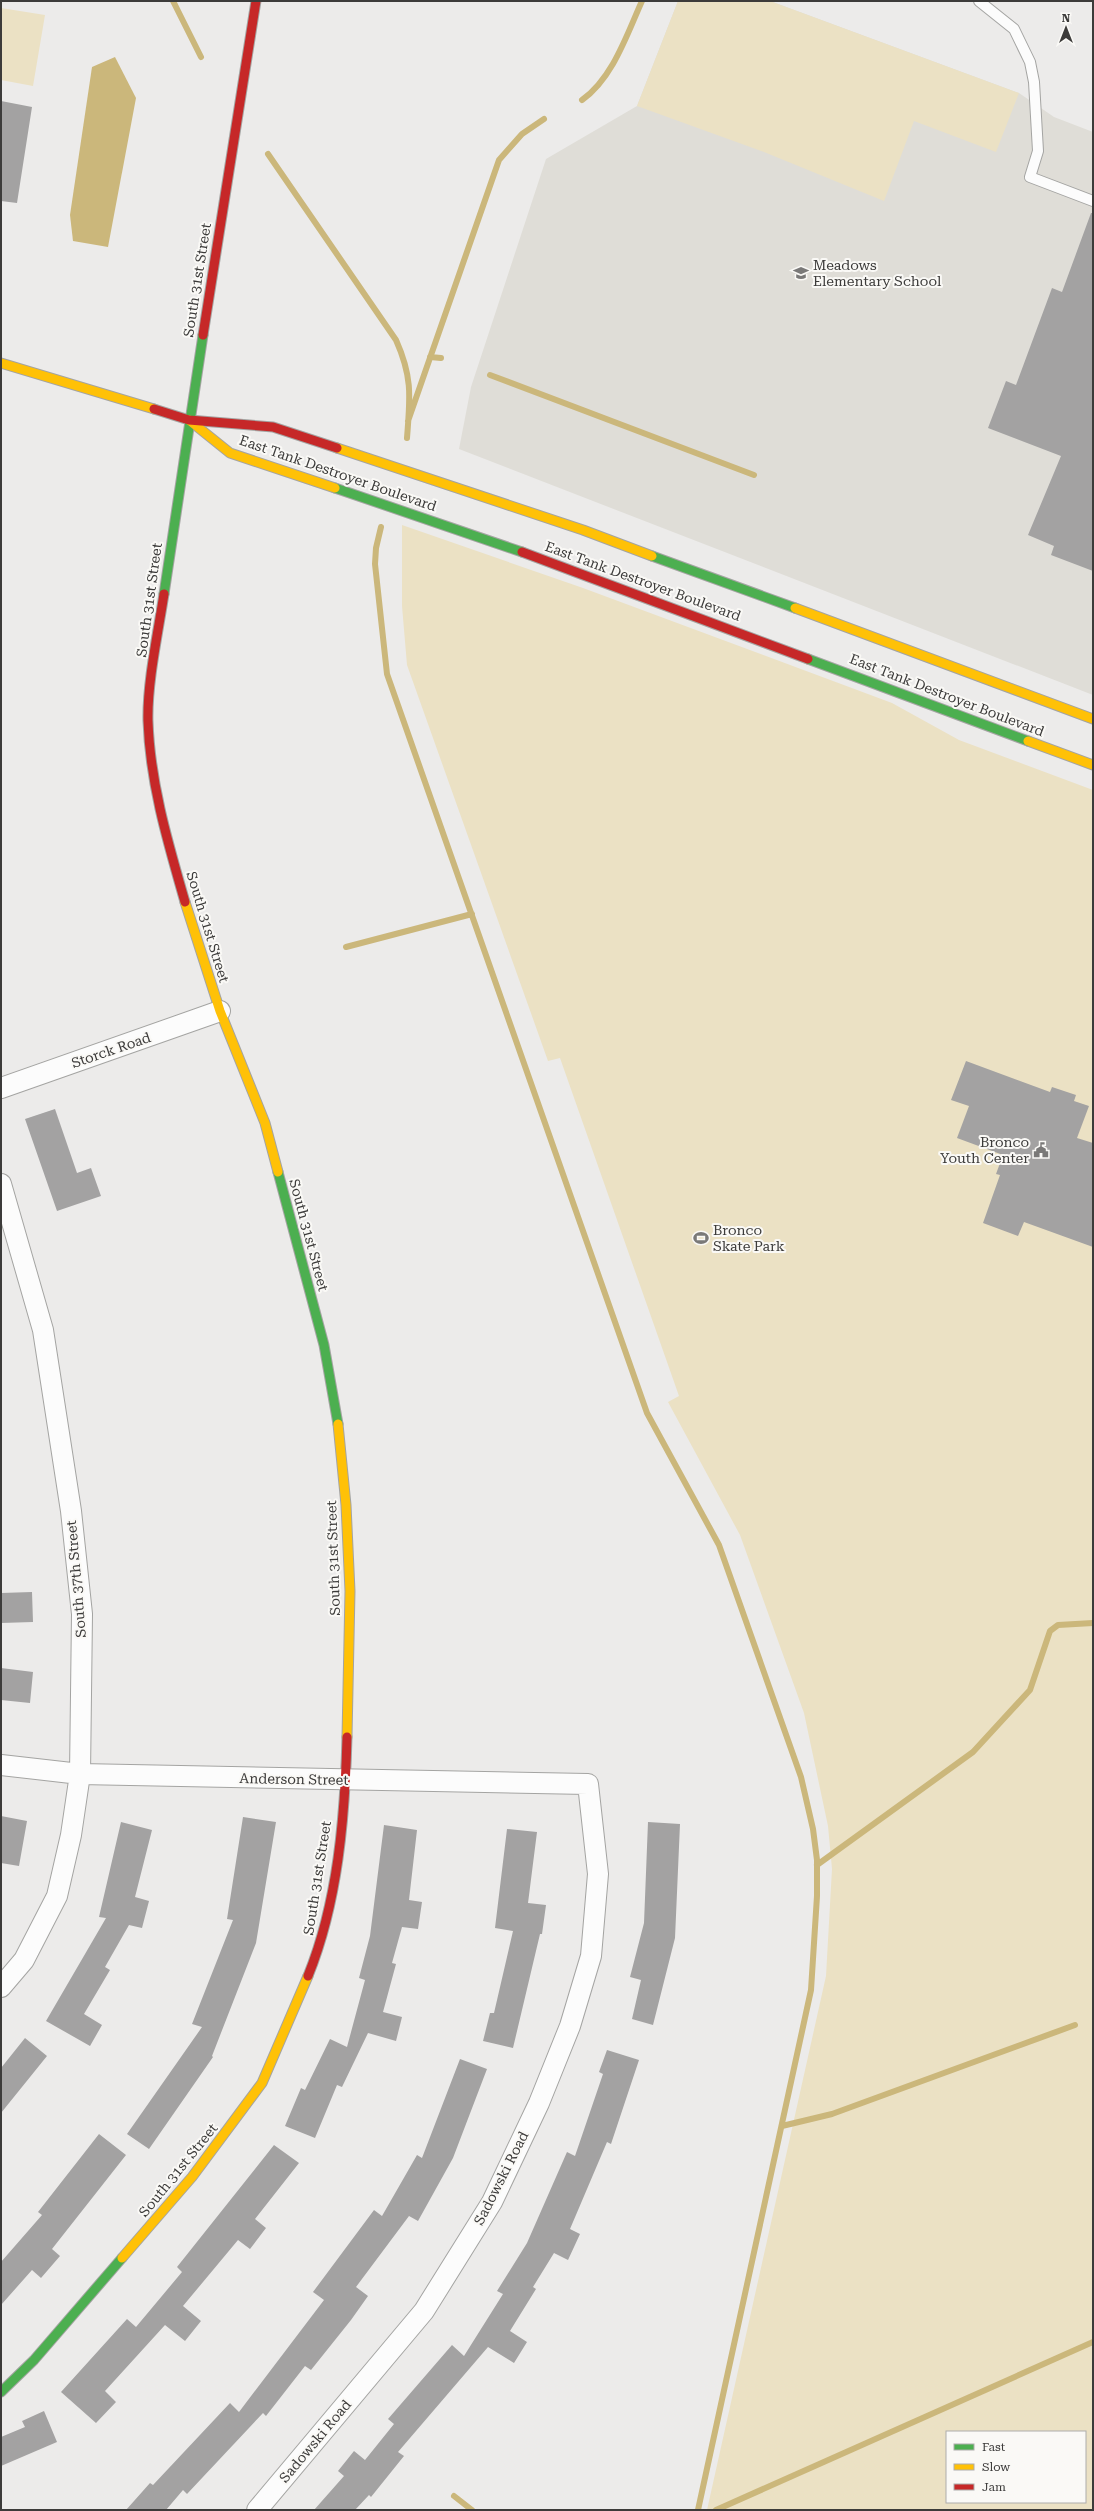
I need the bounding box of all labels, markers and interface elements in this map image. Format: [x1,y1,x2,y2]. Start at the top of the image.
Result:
north arrow [1046,8,1086,48]
text: N [1062,12,1071,25]
street label: South 31st Street [180,222,214,338]
place label: Meadows Elementary School [813,257,942,289]
school or university icon: Meadows Elementary School [792,264,810,282]
street label: East Tank Destroyer Boulevard [237,432,439,514]
street label: East Tank Destroyer Boulevard [543,538,743,624]
street label: South 31st Street [133,542,165,658]
street label: East Tank Destroyer Boulevard [847,650,1047,740]
street label: South 31st Street [183,870,233,984]
street label: Storck Road [69,1029,153,1071]
place label: Bronco Youth Center [940,1134,1029,1166]
public building icon: Bronco Youth Center [1032,1141,1050,1159]
street label: South 31st Street [286,1177,332,1293]
place label: Bronco Skate Park [713,1222,785,1254]
sports icon: Bronco Skate Park [692,1229,710,1247]
street label: South 31st Street [323,1500,343,1616]
street label: South 37th Street [63,1520,89,1638]
street label: Anderson Street [239,1770,349,1788]
street label: South 31st Street [300,1820,334,1936]
street label: South 31st Street [135,2120,221,2220]
street label: Sadowski Road [470,2128,532,2228]
street label: Sadowski Road [276,2396,354,2486]
legend [946,2431,1086,2503]
text: Fast [982,2440,1006,2454]
text: Slow [982,2460,1010,2474]
text: Jam [982,2480,1006,2494]

